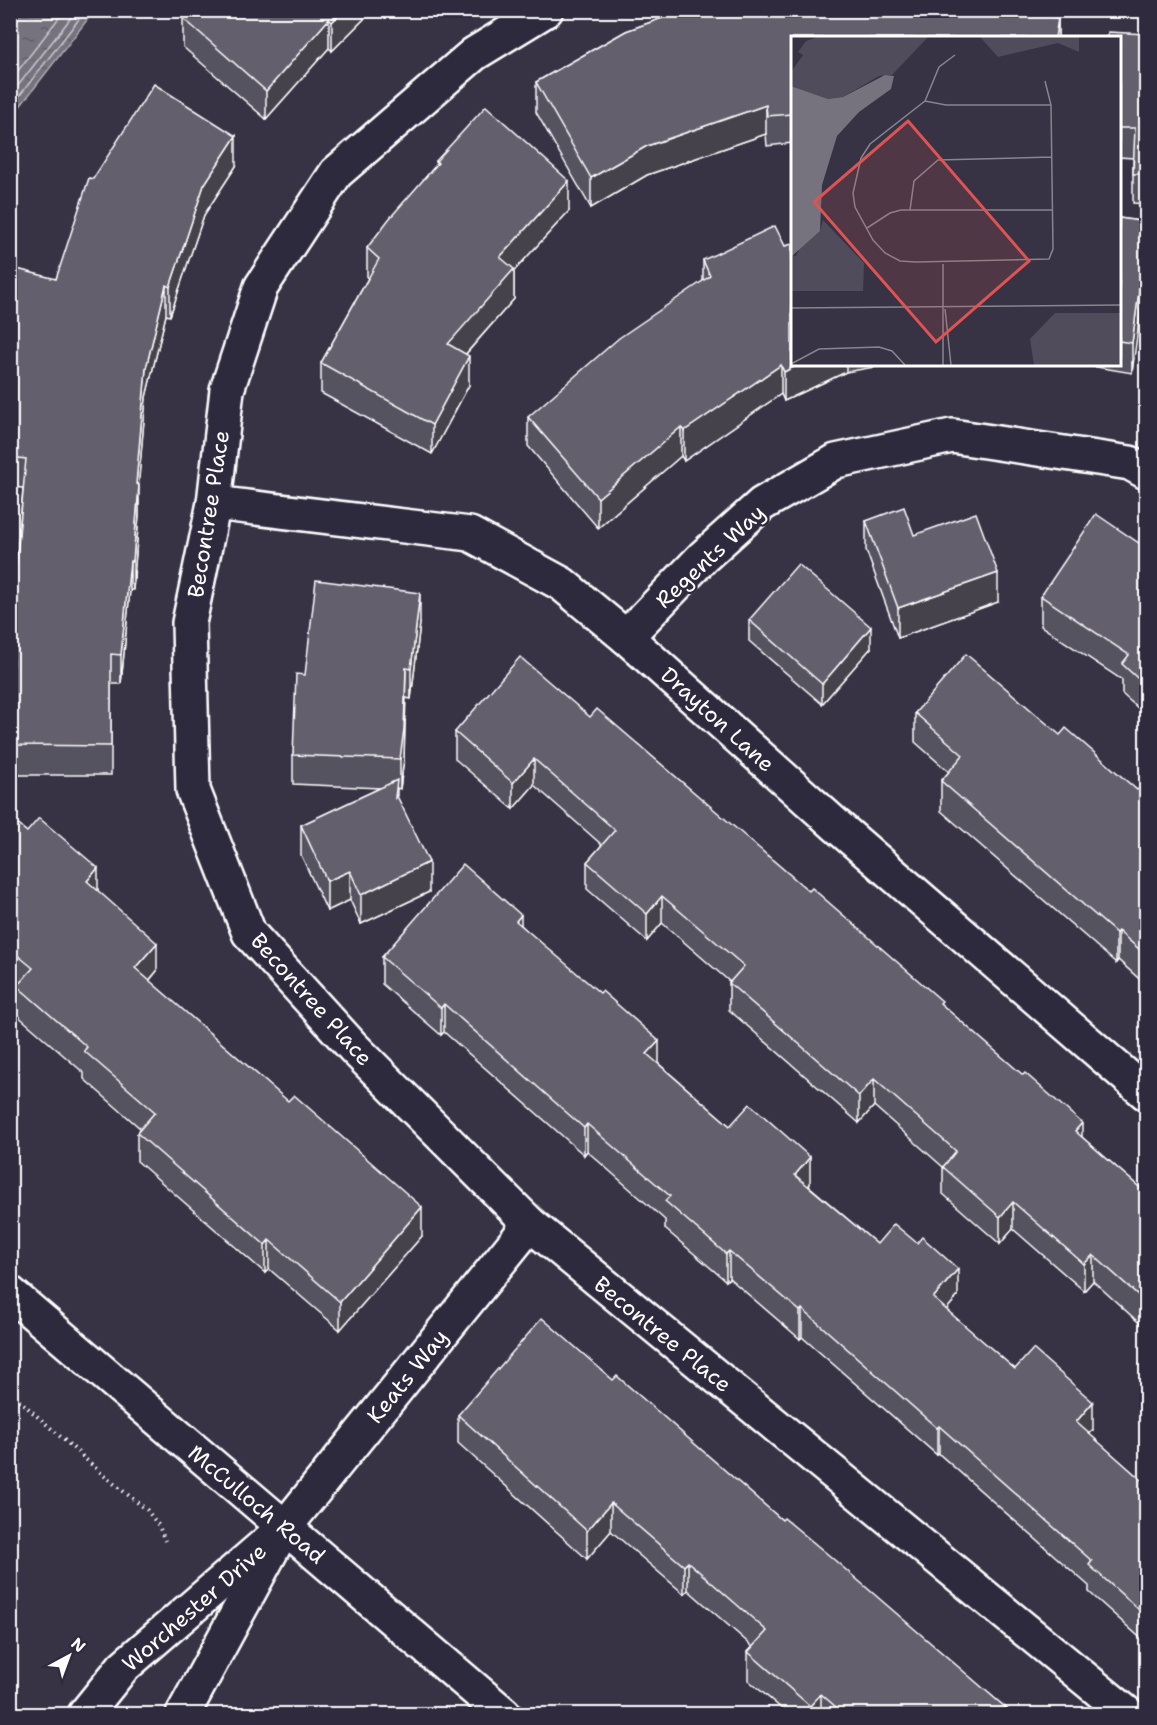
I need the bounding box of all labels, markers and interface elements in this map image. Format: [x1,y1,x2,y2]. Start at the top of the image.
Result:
inset map [791,36,1121,366]
street label: Becontree Place [181,428,236,600]
street label: Regents Way [649,498,771,615]
street label: Drayton Lane [655,661,781,778]
street label: Becontree Place [244,927,379,1072]
street label: Becontree Place [588,1270,737,1399]
street label: Keats Way [360,1323,454,1429]
street label: McCulloch Road [182,1438,331,1570]
street label: Worchester Drive [116,1537,273,1678]
north arrow [39,1626,99,1686]
text: N [67,1633,90,1657]

